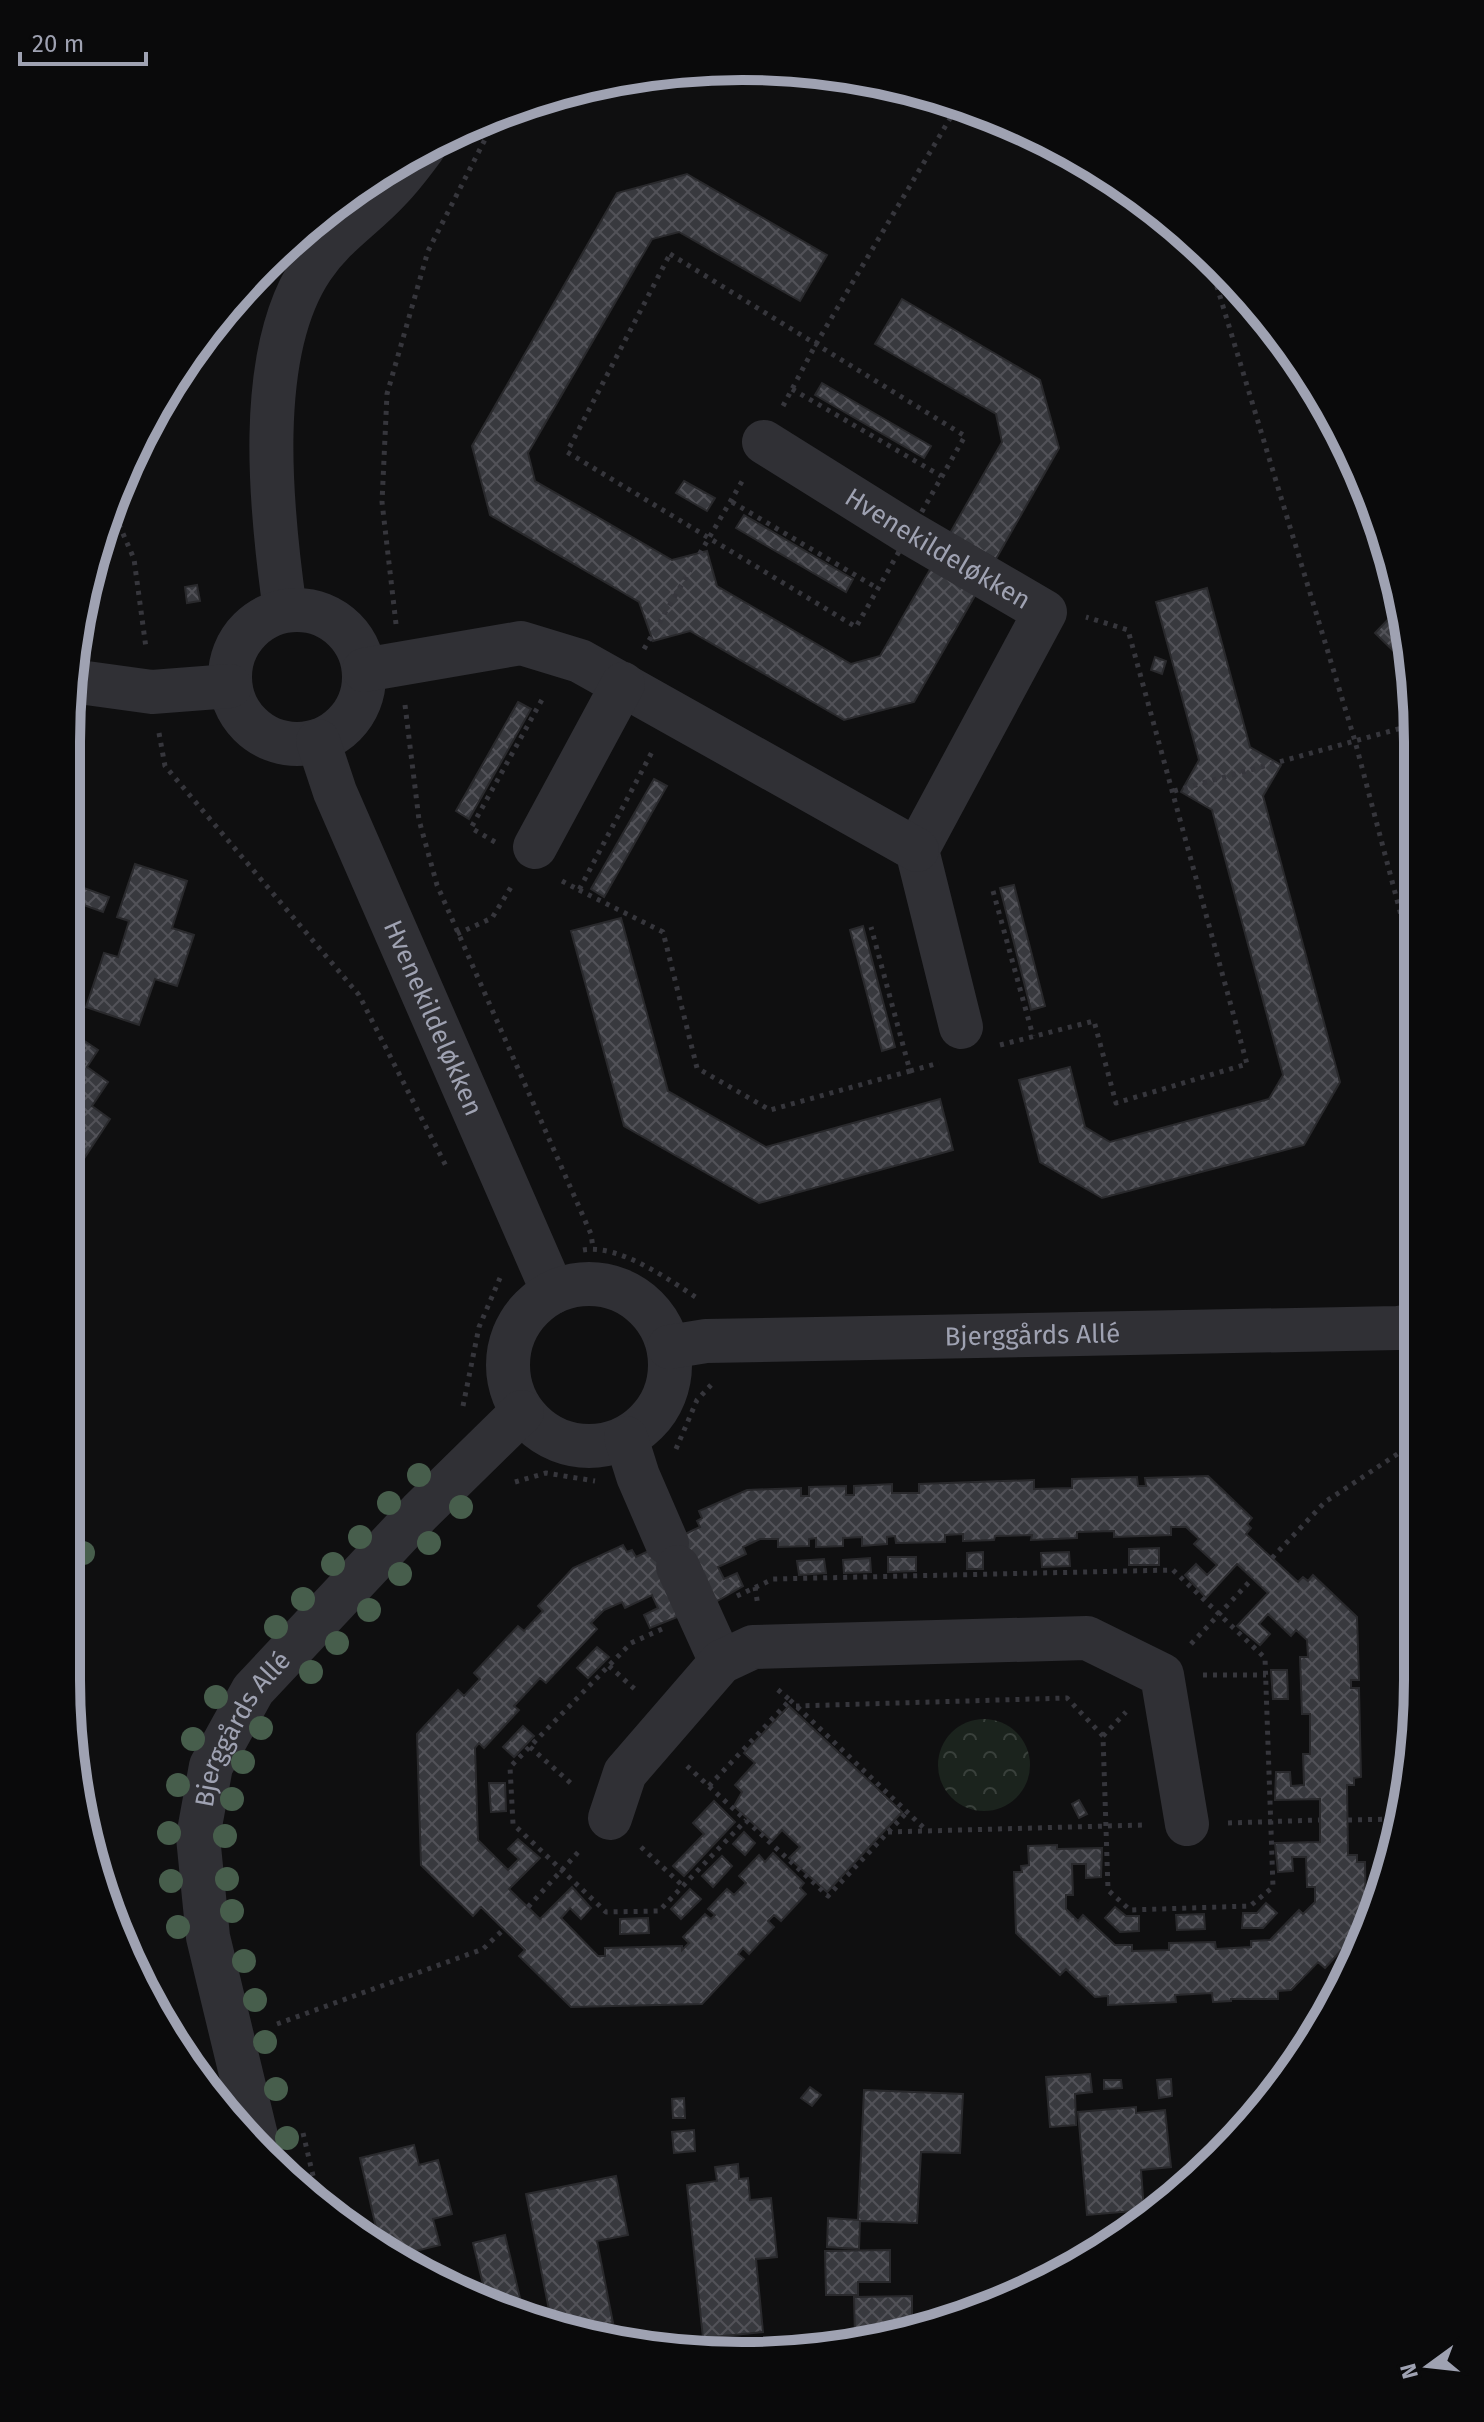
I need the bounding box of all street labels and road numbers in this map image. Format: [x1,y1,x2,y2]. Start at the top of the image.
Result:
street label: Hvenekildeløkken [839,482,1036,616]
street label: Hvenekildeløkken [377,915,489,1121]
street label: Bjerggårds Allé [944,1318,1121,1353]
street label: Bjerggårds Allé [189,1645,297,1810]

